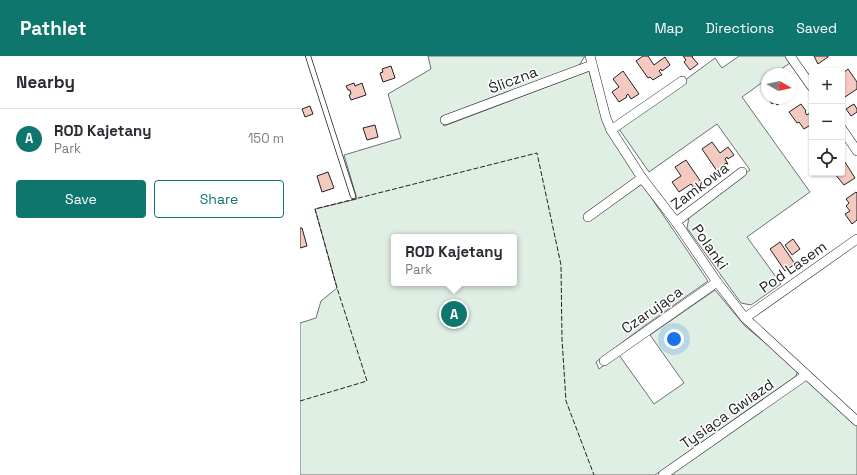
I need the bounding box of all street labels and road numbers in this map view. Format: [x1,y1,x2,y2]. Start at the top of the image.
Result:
street label: Śliczna [486,61,540,98]
street label: Zamkowa [667,157,733,213]
street label: Polanki [688,220,733,273]
street label: Pod Lasem [755,236,830,297]
street label: Czarująca [617,281,686,338]
street label: Tysiąca Gwiazd [676,374,777,453]

